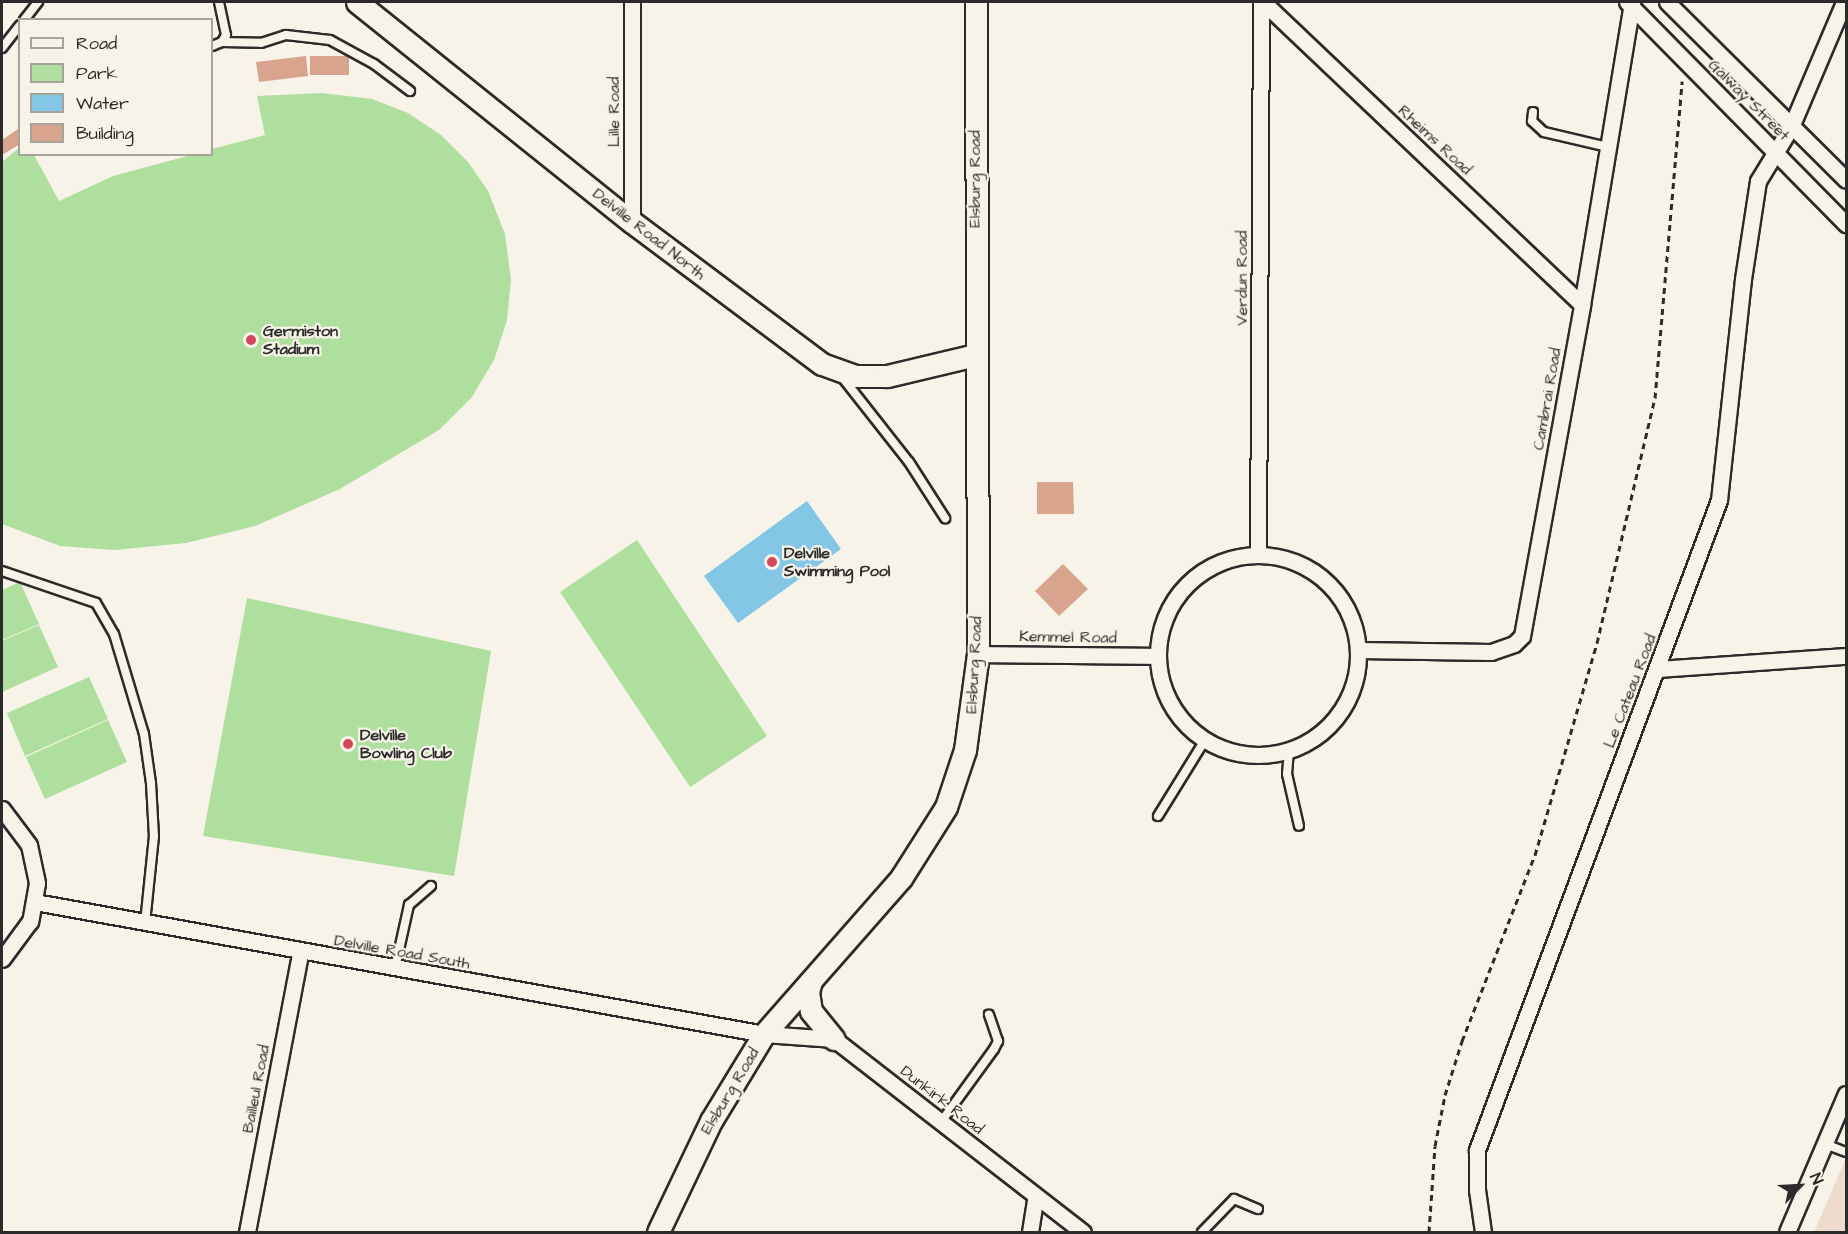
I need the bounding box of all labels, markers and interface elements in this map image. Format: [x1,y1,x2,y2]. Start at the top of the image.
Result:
legend [18,18,213,156]
text: Road [76,31,117,56]
street label: Galway Street [1704,55,1794,145]
text: Park [76,61,118,86]
street label: Lille Road [604,77,624,147]
text: Water [76,91,129,116]
street label: Rheims Road [1394,101,1476,179]
text: Building [76,121,134,146]
street label: Elsburg Road [965,130,985,228]
street label: Delville Road North [589,184,709,284]
street label: Verdun Road [1232,231,1252,326]
place label: Germiston Stadium [263,321,338,359]
marker: Germiston Stadium [244,333,258,347]
street label: Cambrai Road [1529,346,1565,452]
place label: Delville Swimming Pool [784,543,890,581]
marker: Delville Swimming Pool [765,555,779,569]
street label: Elsburg Road [962,616,986,714]
street label: Kemmel Road [1019,627,1117,647]
street label: Le Cateau Road [1600,631,1660,751]
place label: Delville Bowling Club [360,725,452,763]
marker: Delville Bowling Club [341,737,355,751]
street label: Delville Road South [333,931,471,973]
street label: Bailleul Road [238,1043,274,1135]
street label: Elsburg Road [697,1044,763,1138]
street label: Dunkirk Road [896,1061,988,1139]
north arrow [1770,1156,1830,1216]
text: N [1804,1170,1829,1188]

